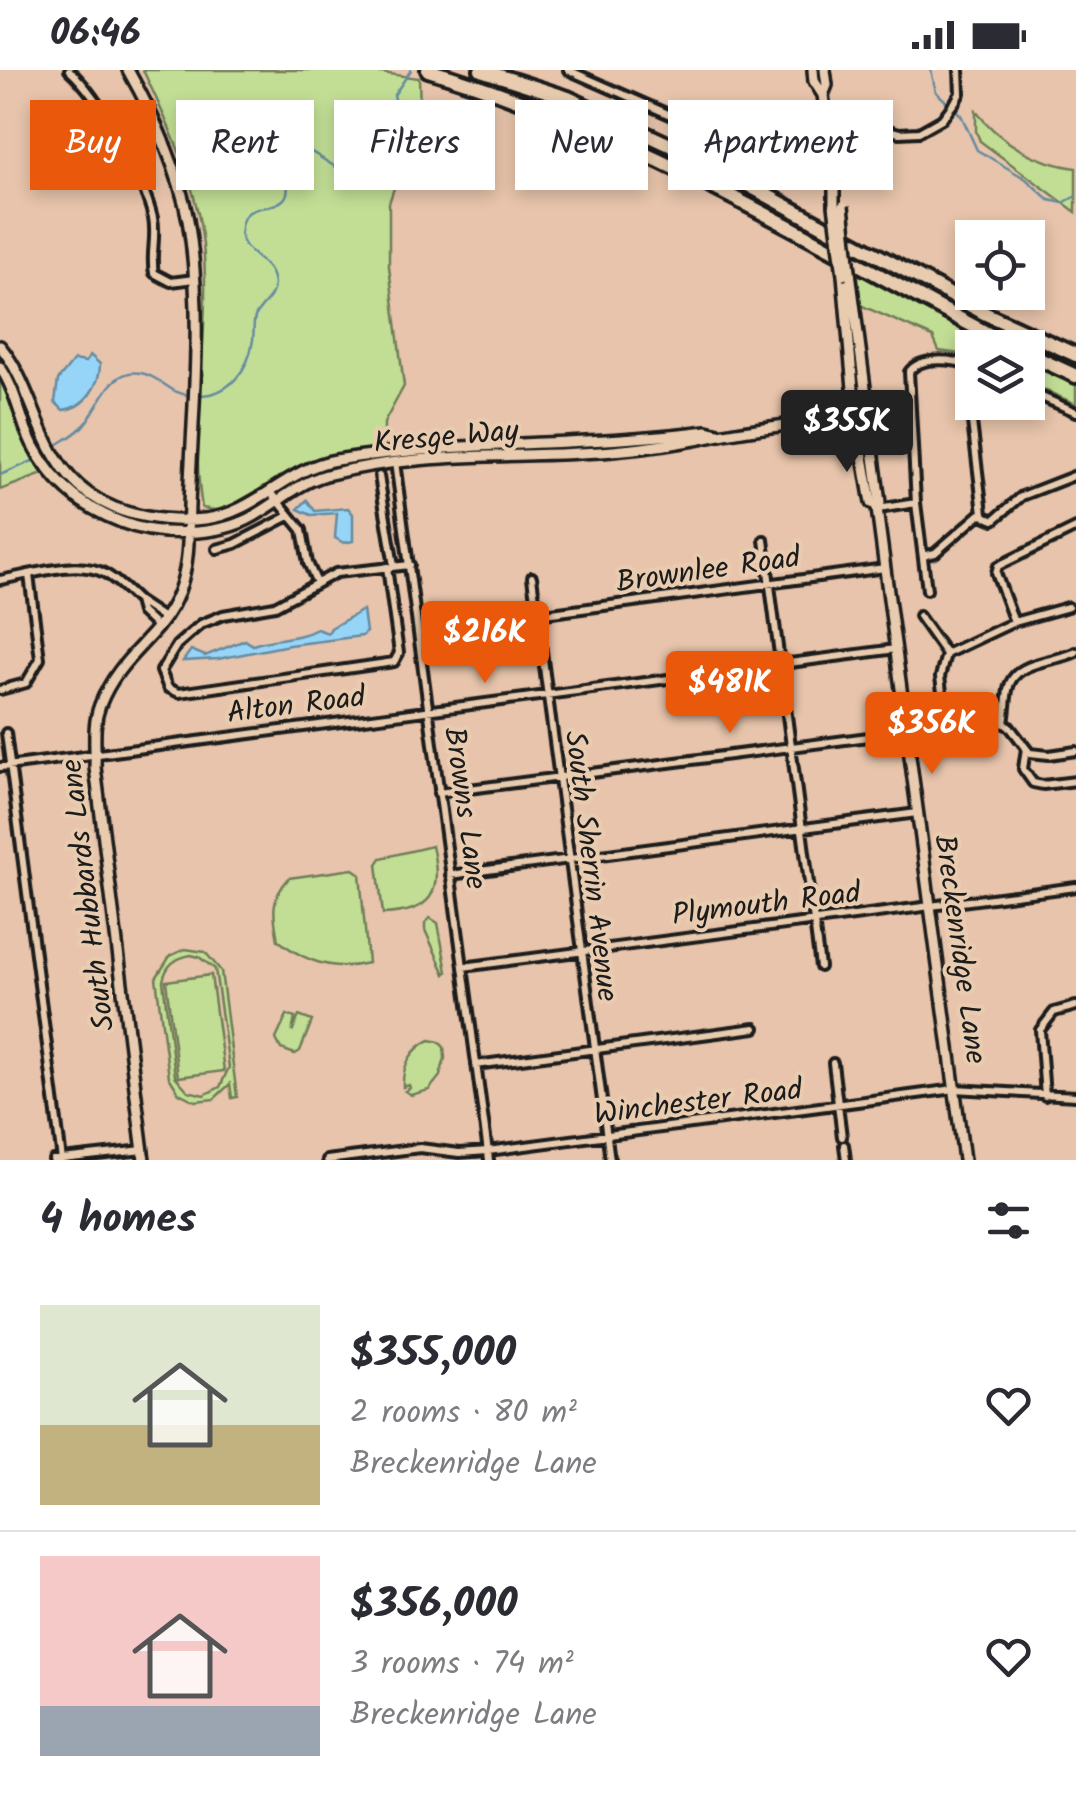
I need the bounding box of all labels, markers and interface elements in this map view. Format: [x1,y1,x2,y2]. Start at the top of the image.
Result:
text: 06:46 [50,5,141,65]
chip: Buy [30,100,156,190]
chip: Rent [176,100,314,190]
chip: Filters [334,100,495,190]
chip: New [515,100,648,190]
chip: Apartment [668,100,893,190]
map controls [955,220,1045,420]
button: locate [955,220,1045,310]
button: layers [955,330,1045,420]
pin: $355K [777,390,917,475]
text: $355K [803,397,891,448]
street label: Kresge Way [372,408,522,468]
street label: Brownlee Road [613,534,804,608]
pin: $216K [415,601,555,686]
text: $216K [443,608,527,659]
pin: $481K [660,651,800,736]
text: $481K [688,658,772,709]
street label: Alton Road [224,674,369,738]
pin: $356K [862,692,1002,777]
text: $356K [887,699,977,750]
street label: Browns Lane [429,724,499,893]
street label: South Sherrin Avenue [550,728,630,1004]
street label: South Hubbards Lane [49,756,129,1033]
street label: Breckenridge Lane [919,831,999,1067]
street label: Plymouth Road [669,869,864,940]
street label: Winchester Road [591,1066,806,1140]
text: 4 homes [40,1187,196,1254]
icon: filters [981,1193,1036,1248]
text: $355,000 [350,1321,516,1388]
icon: home [120,1345,240,1465]
icon: heart [981,1378,1036,1433]
text: 2 rooms · 80 m² [350,1388,577,1439]
text: Breckenridge Lane [350,1439,597,1490]
text: $356,000 [350,1572,518,1639]
icon: home [120,1596,240,1716]
icon: heart [981,1629,1036,1684]
text: 3 rooms · 74 m² [350,1639,574,1690]
text: Breckenridge Lane [350,1690,597,1741]

